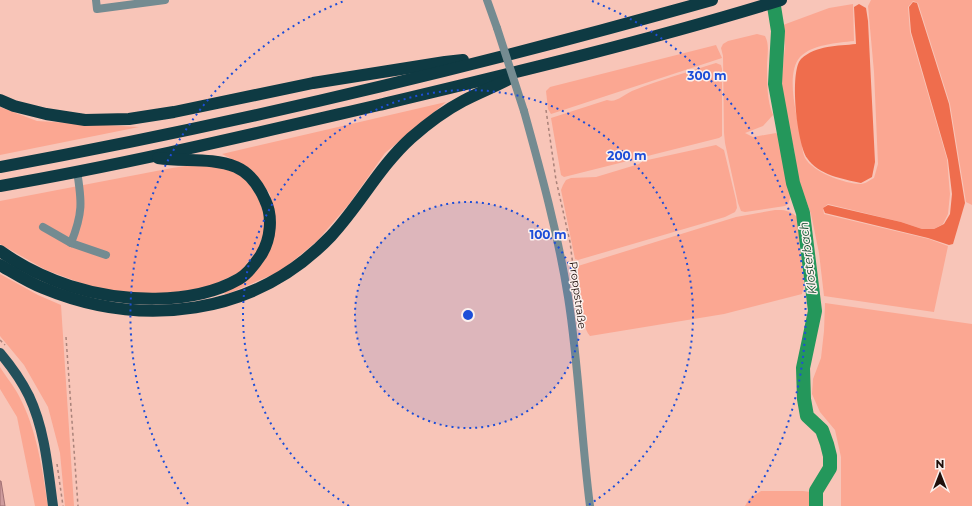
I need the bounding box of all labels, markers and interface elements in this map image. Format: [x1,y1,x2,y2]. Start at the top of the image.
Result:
text: 300 m [686,68,727,83]
text: 200 m [607,148,647,163]
water label: Klosterbach [796,221,819,295]
text: 100 m [530,227,566,242]
street label: Proppstraße [566,260,590,330]
centre of rings [461,308,475,322]
north arrow [920,454,960,494]
text: N [936,457,944,471]

